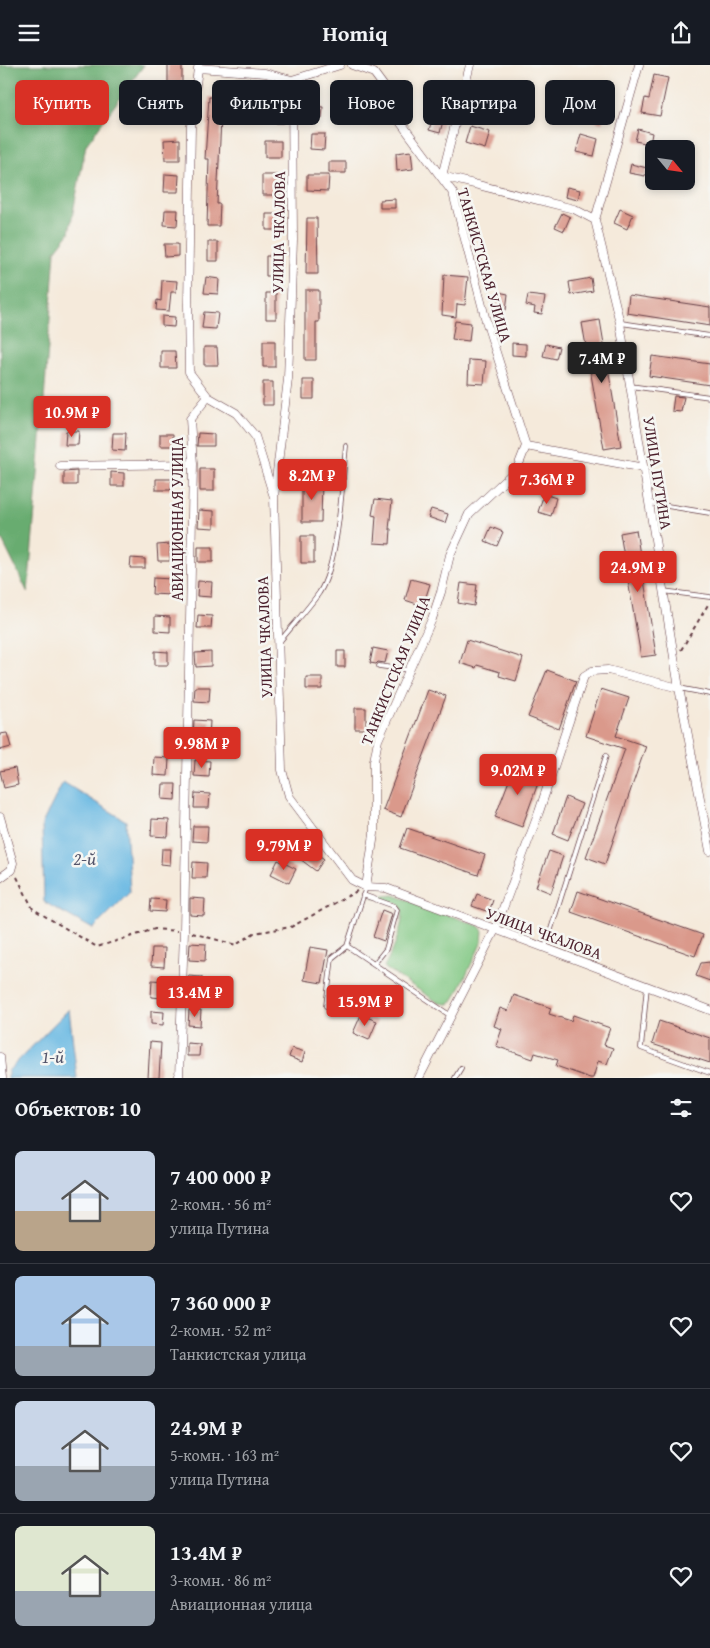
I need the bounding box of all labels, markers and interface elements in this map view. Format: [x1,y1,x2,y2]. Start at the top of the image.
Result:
text: Homiq [323,17,387,49]
icon: menu [15,19,43,47]
icon: share [667,19,695,47]
chip: Купить [15,80,109,125]
chip: Снять [119,80,202,125]
chip: Фильтры [212,80,320,125]
chip: Новое [330,80,413,125]
chip: Квартира [423,80,535,125]
chip: Дом [545,80,615,125]
north arrow [645,140,695,190]
map controls [645,140,695,190]
street label: УЛИЦА ЧКАЛОВА [265,170,291,293]
street label: ТАНКИСТСКАЯ УЛИЦА [451,185,519,345]
pin: 7.4M ₽ [561,341,643,384]
text: 7.4M ₽ [579,346,625,370]
pin: 10.9M ₽ [26,395,118,438]
text: 10.9M ₽ [45,400,99,424]
street label: УЛИЦА ПУТИНА [637,415,679,532]
street label: АВИАЦИОННАЯ УЛИЦА [165,436,189,601]
pin: 8.2M ₽ [271,459,353,501]
text: 8.2M ₽ [289,463,335,487]
pin: 7.36M ₽ [501,463,593,505]
text: 7.36M ₽ [520,467,574,491]
pin: 24.9M ₽ [592,551,684,593]
text: 24.9M ₽ [611,555,665,579]
street label: УЛИЦА ЧКАЛОВА [250,575,278,698]
street label: ТАНКИСТСКАЯ УЛИЦА [354,591,436,748]
pin: 9.98M ₽ [156,727,248,769]
text: 9.98M ₽ [175,731,229,755]
pin: 9.02M ₽ [472,753,564,796]
text: 9.02M ₽ [491,758,545,782]
pin: 9.79M ₽ [238,829,330,871]
text: 9.79M ₽ [257,833,311,857]
water label: 2-й [73,845,96,872]
street label: УЛИЦА ЧКАЛОВА [482,901,606,965]
pin: 13.4M ₽ [149,975,241,1018]
text: 13.4M ₽ [168,980,222,1004]
pin: 15.9M ₽ [319,985,411,1027]
text: 15.9M ₽ [338,989,392,1013]
water label: 1-й [42,1043,64,1070]
text: Объектов: 10 [15,1093,141,1124]
icon: filters [667,1094,695,1122]
text: 7 400 000 ₽ [170,1161,271,1192]
icon: home [55,1171,115,1231]
icon: heart [667,1187,695,1215]
text: 2-комн. · 56 m² [170,1192,271,1216]
text: улица Путина [170,1216,269,1240]
text: 7 360 000 ₽ [170,1287,271,1318]
icon: home [55,1296,115,1356]
icon: heart [667,1312,695,1340]
text: 2-комн. · 52 m² [170,1318,271,1342]
text: Танкистская улица [170,1342,306,1366]
text: 24.9M ₽ [170,1412,242,1443]
icon: home [55,1421,115,1481]
icon: heart [667,1437,695,1465]
text: 5-комн. · 163 m² [170,1443,279,1467]
text: улица Путина [170,1467,269,1491]
text: 13.4M ₽ [170,1537,242,1568]
icon: home [55,1546,115,1606]
icon: heart [667,1562,695,1590]
text: 3-комн. · 86 m² [170,1568,271,1592]
text: Авиационная улица [170,1592,312,1616]

